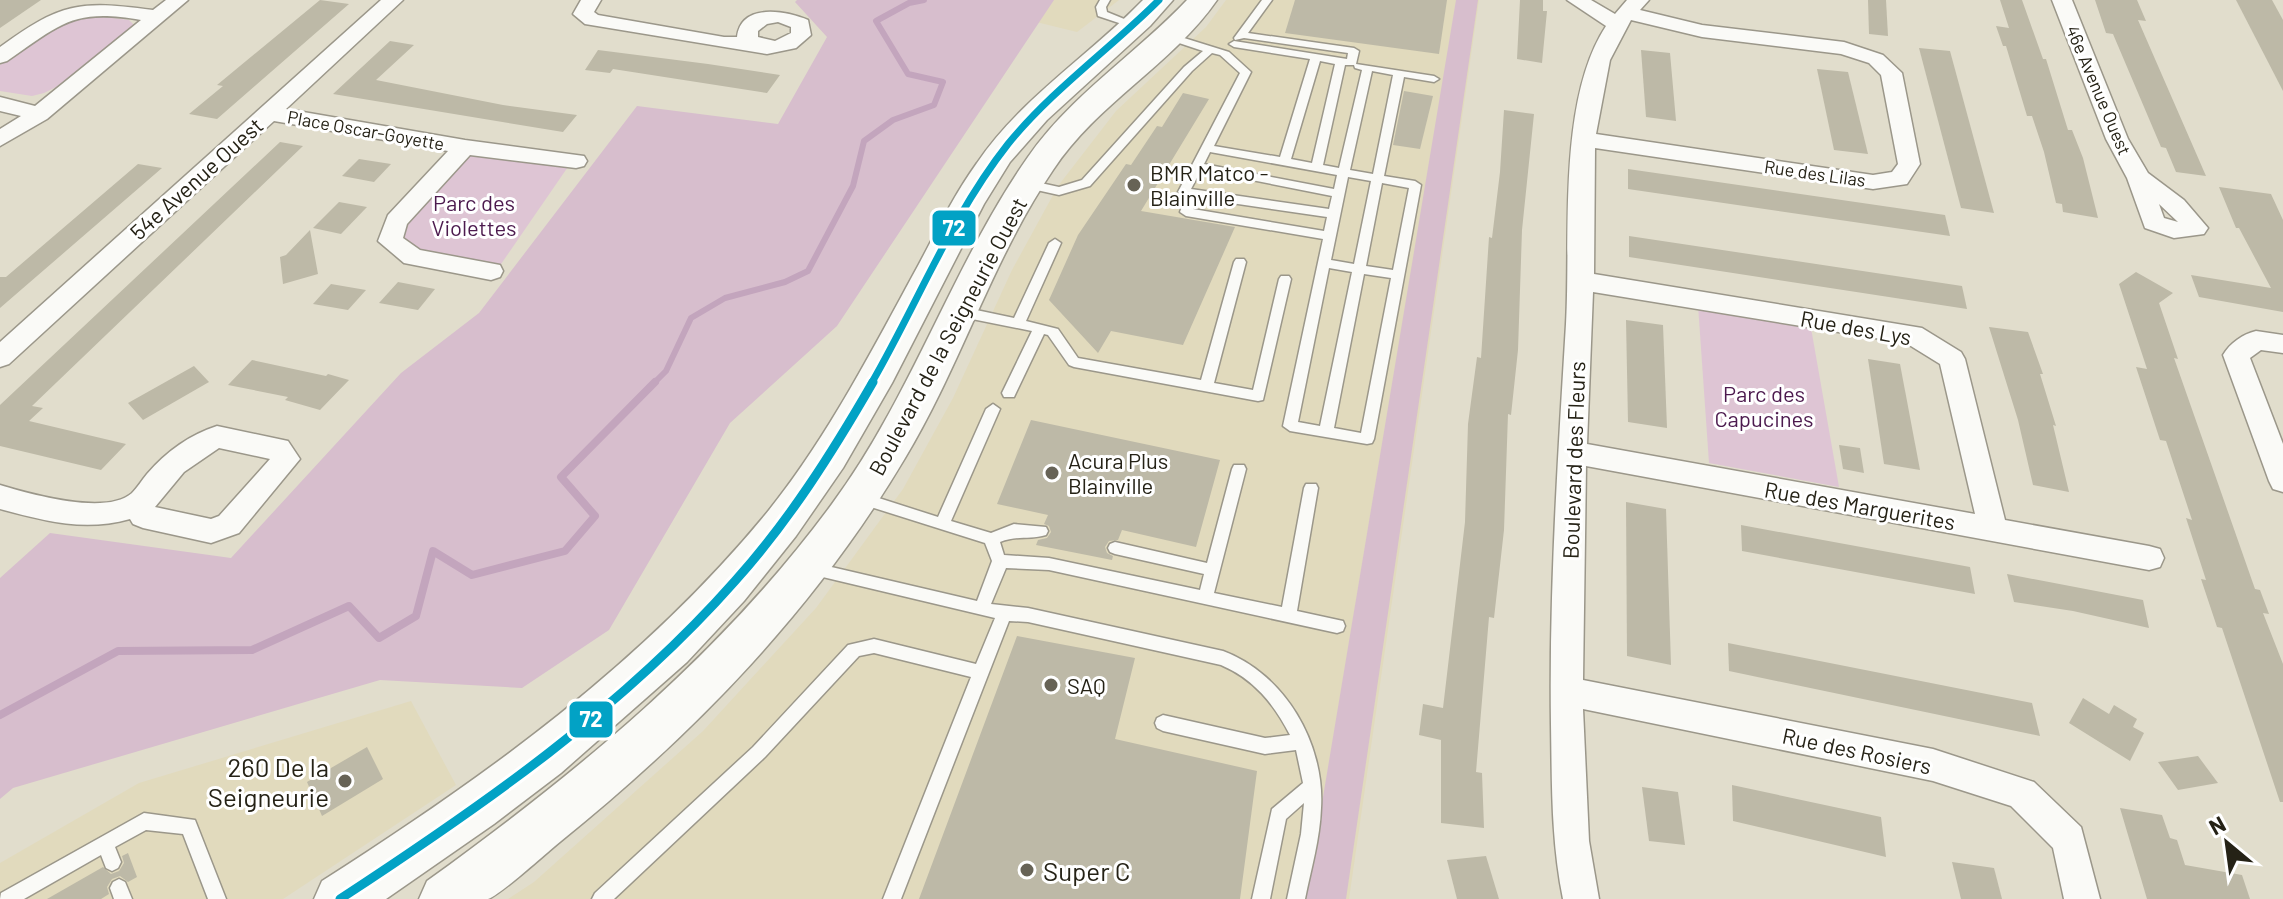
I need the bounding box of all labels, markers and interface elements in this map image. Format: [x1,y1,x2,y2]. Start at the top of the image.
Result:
street label: 46e Avenue Ouest [2062,22,2136,158]
street label: Place Oscar-Goyette [286,105,446,155]
street label: 54e Avenue Ouest [124,112,268,244]
street label: Rue des Lilas [1763,155,1867,191]
place label: BMR Matco - Blainville [1150,159,1268,210]
marker: BMR Matco - Blainville [1125,176,1143,194]
park label: Parc des Violettes [432,189,517,240]
street label: Boulevard de la Seigneurie Ouest [862,193,1032,479]
line badge: 72 [931,209,977,247]
text: 72 [942,214,966,240]
street label: Rue des Lys [1799,304,1913,350]
street label: Boulevard des Fleurs [1557,361,1589,559]
park label: Parc des Capucines [1714,380,1814,431]
place label: Acura Plus Blainville [1068,447,1168,498]
marker: Acura Plus Blainville [1043,464,1061,482]
street label: Rue des Marguerites [1763,475,1957,535]
place label: SAQ [1067,672,1106,698]
marker: SAQ [1042,676,1060,694]
line badge: 72 [568,700,614,739]
text: 72 [579,705,603,731]
street label: Rue des Rosiers [1780,722,1934,778]
place label: 260 De la Seigneurie [208,751,329,812]
marker: 260 De la Seigneurie [336,772,354,790]
north arrow [2187,803,2267,883]
text: N [2204,810,2230,840]
place label: Super C [1043,855,1131,886]
marker: Super C [1018,861,1036,879]

